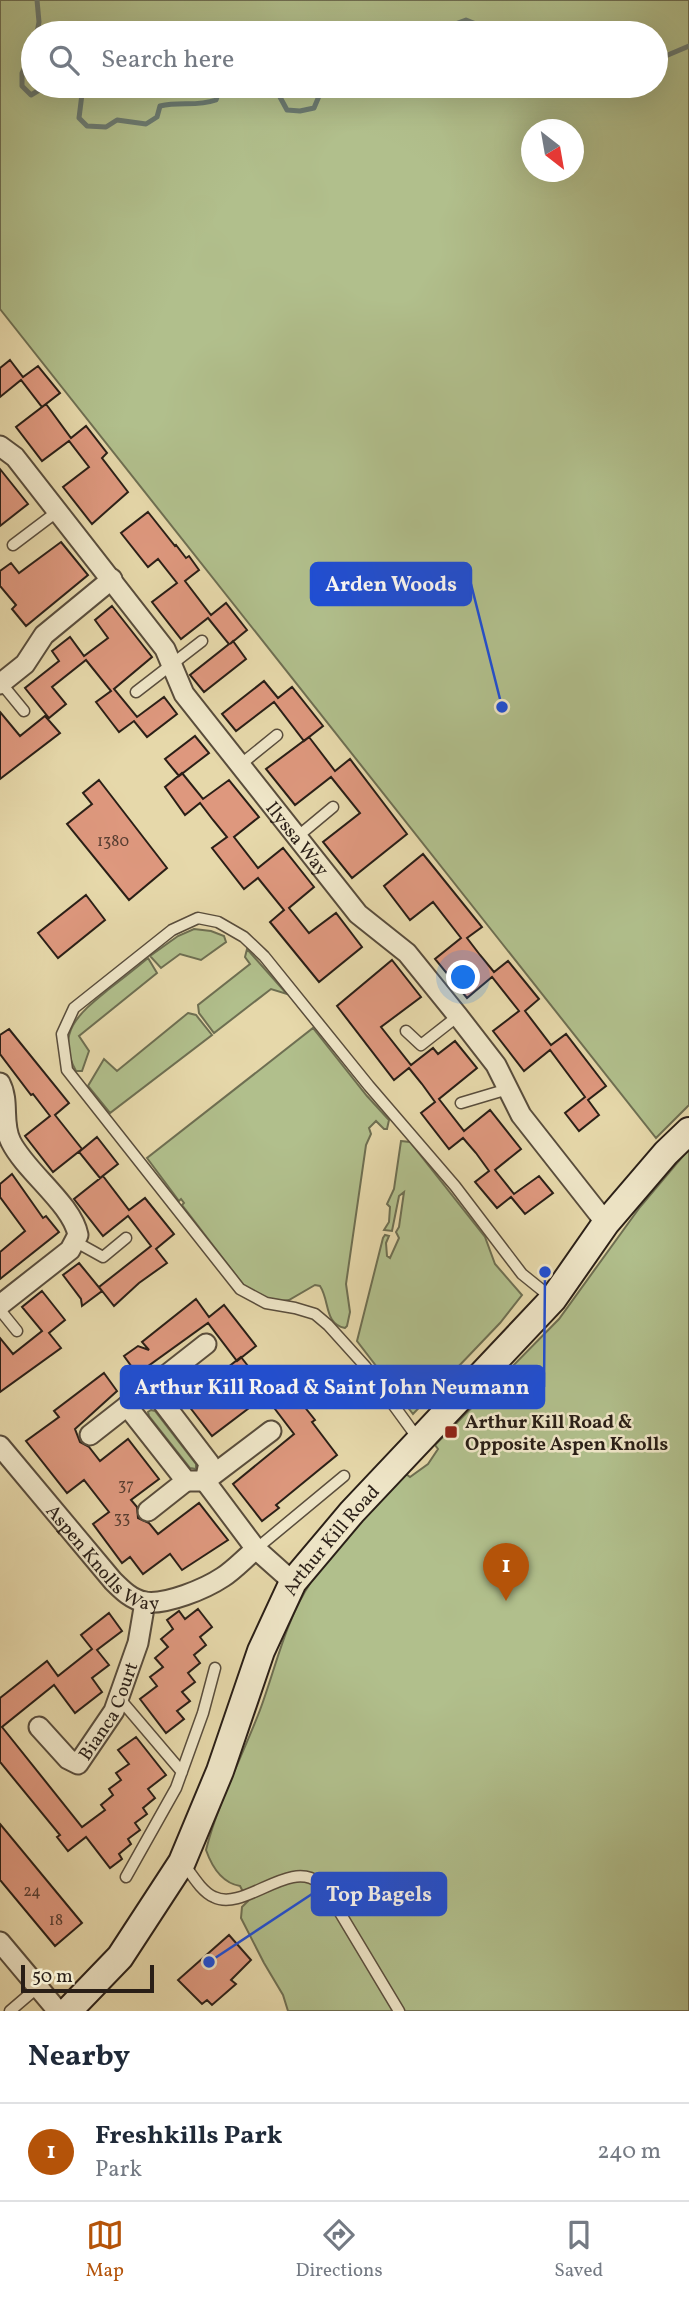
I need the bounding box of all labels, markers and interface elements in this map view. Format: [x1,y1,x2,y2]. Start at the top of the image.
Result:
search box [21,21,668,98]
icon: search [45,41,83,79]
text: Search here [101,42,234,78]
north arrow [521,119,584,182]
callout: Arden Woods [311,563,471,605]
text: Arden Woods [325,571,457,600]
street label: Ilyssa Way [259,797,334,882]
house number: 1380 [97,831,129,853]
your location [446,960,480,994]
callout: Arthur Kill Road & Saint John Neumann [121,1366,544,1408]
text: Arthur Kill Road & Saint John Neumann [134,1374,530,1403]
place label: Arthur Kill Road & Opposite Aspen Knolls [465,1410,668,1458]
marker: Arthur Kill Road & Opposite Aspen Knolls [443,1424,459,1440]
house number: 37 [118,1475,134,1497]
street label: Arthur Kill Road [277,1480,386,1600]
street label: Aspen Knolls Way [39,1499,160,1618]
house number: 33 [114,1508,130,1530]
pin: 1 [483,1543,529,1601]
street label: Bianca Court [73,1658,145,1766]
callout: Top Bagels [312,1873,446,1915]
house number: 24 [23,1881,41,1903]
text: Top Bagels [326,1881,432,1910]
house number: 18 [49,1910,63,1932]
scale bar [21,1962,154,1994]
text: 50 m [32,1964,73,1990]
text: Nearby [28,2036,130,2078]
text: Freshkills Park [95,2118,283,2154]
text: 1 [46,2136,56,2168]
text: 240 m [597,2136,661,2168]
text: Park [95,2154,142,2186]
tab: Map [86,2216,124,2284]
tab: Directions [296,2216,383,2284]
tab: Saved [554,2216,603,2284]

